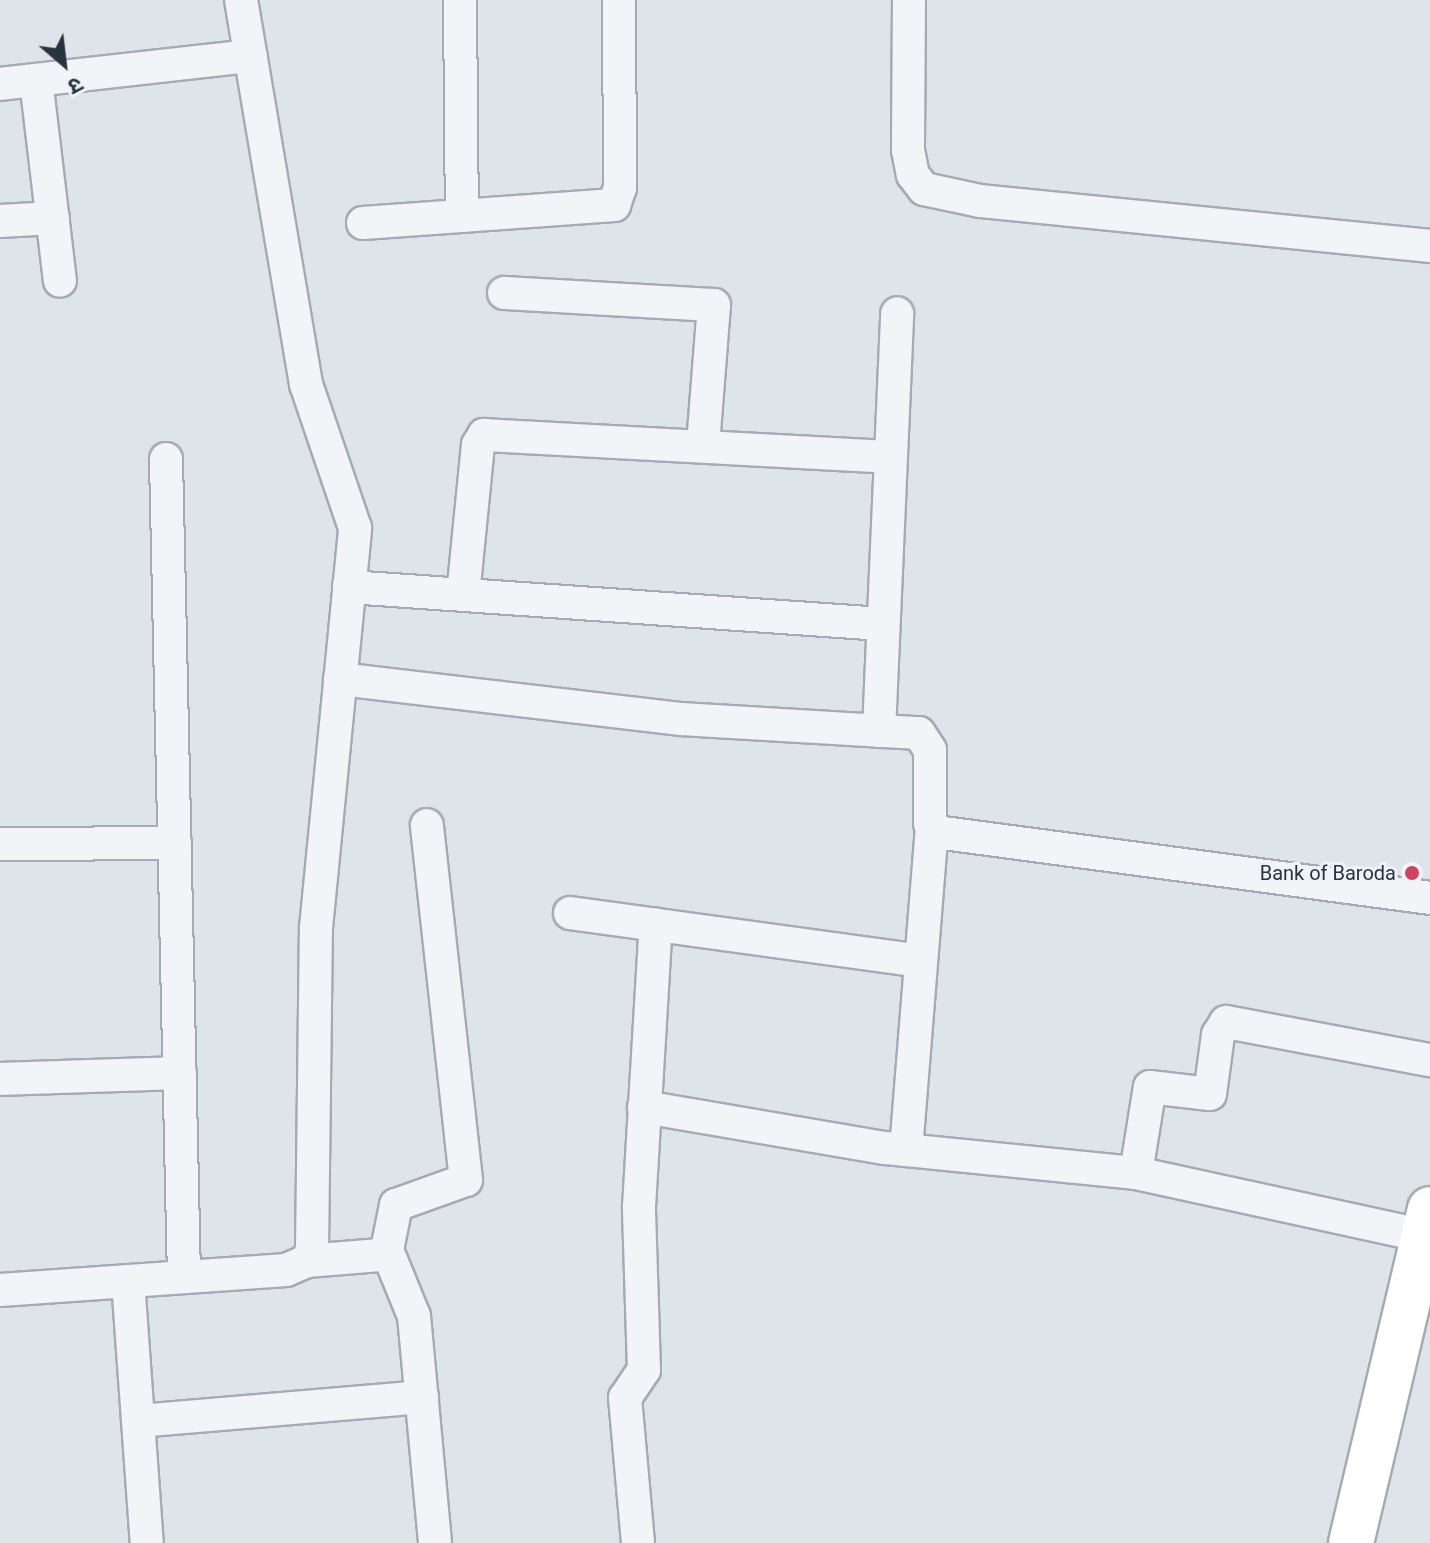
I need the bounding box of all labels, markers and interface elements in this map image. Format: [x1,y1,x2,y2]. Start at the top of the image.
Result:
north arrow [24,24,104,104]
text: उ [64,72,87,100]
place label: Bank of Baroda [1260,861,1396,885]
marker: Bank of Baroda [1403,864,1421,882]

